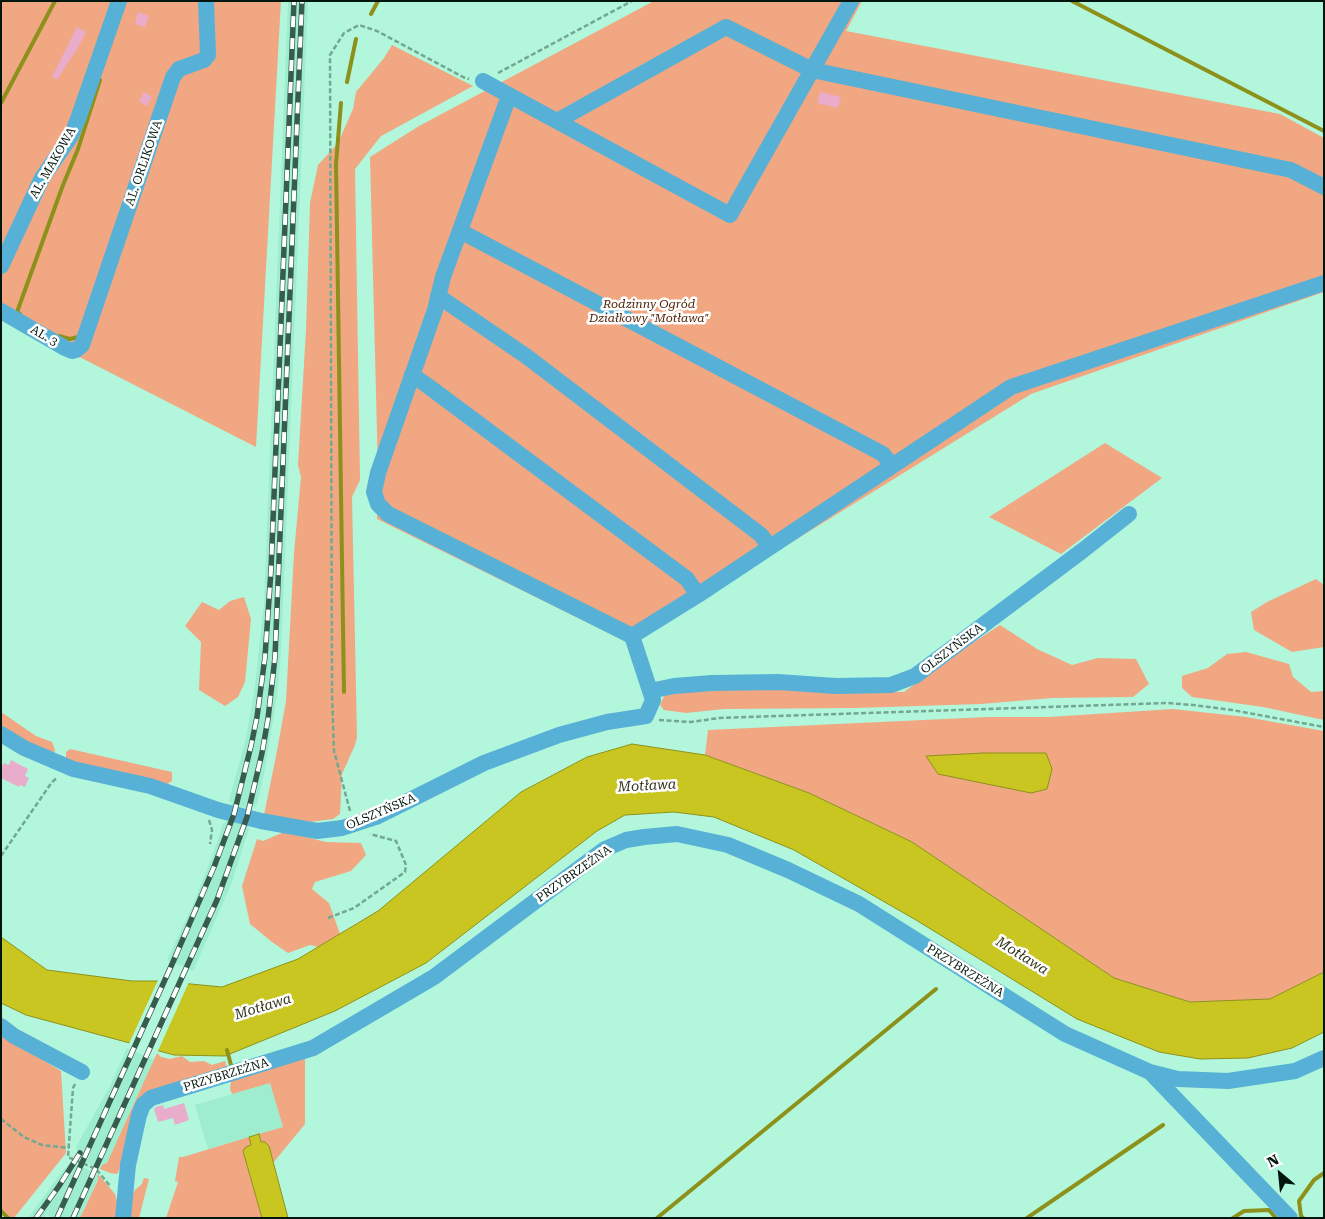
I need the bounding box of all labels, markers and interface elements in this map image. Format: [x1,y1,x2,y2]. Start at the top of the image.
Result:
street label: AL. ORLIKOWA [123,118,165,208]
street label: AL. MAKOWA [27,125,79,201]
park label: Rodzinny Ogród Działkowy "Motława" [589,297,709,325]
street label: AL. 3 [28,323,60,349]
street label: OLSZYŃSKA [918,621,986,677]
water label: Motława [617,776,677,796]
street label: OLSZYŃSKA [344,791,418,833]
street label: PRZYBRZEŻNA [534,843,614,905]
water label: Motława [993,933,1051,979]
street label: PRZYBRZEŻNA [924,942,1006,1000]
water label: Motława [233,990,293,1024]
street label: PRZYBRZEŻNA [182,1055,270,1095]
north arrow [1255,1149,1305,1199]
text: N [1264,1151,1281,1170]

